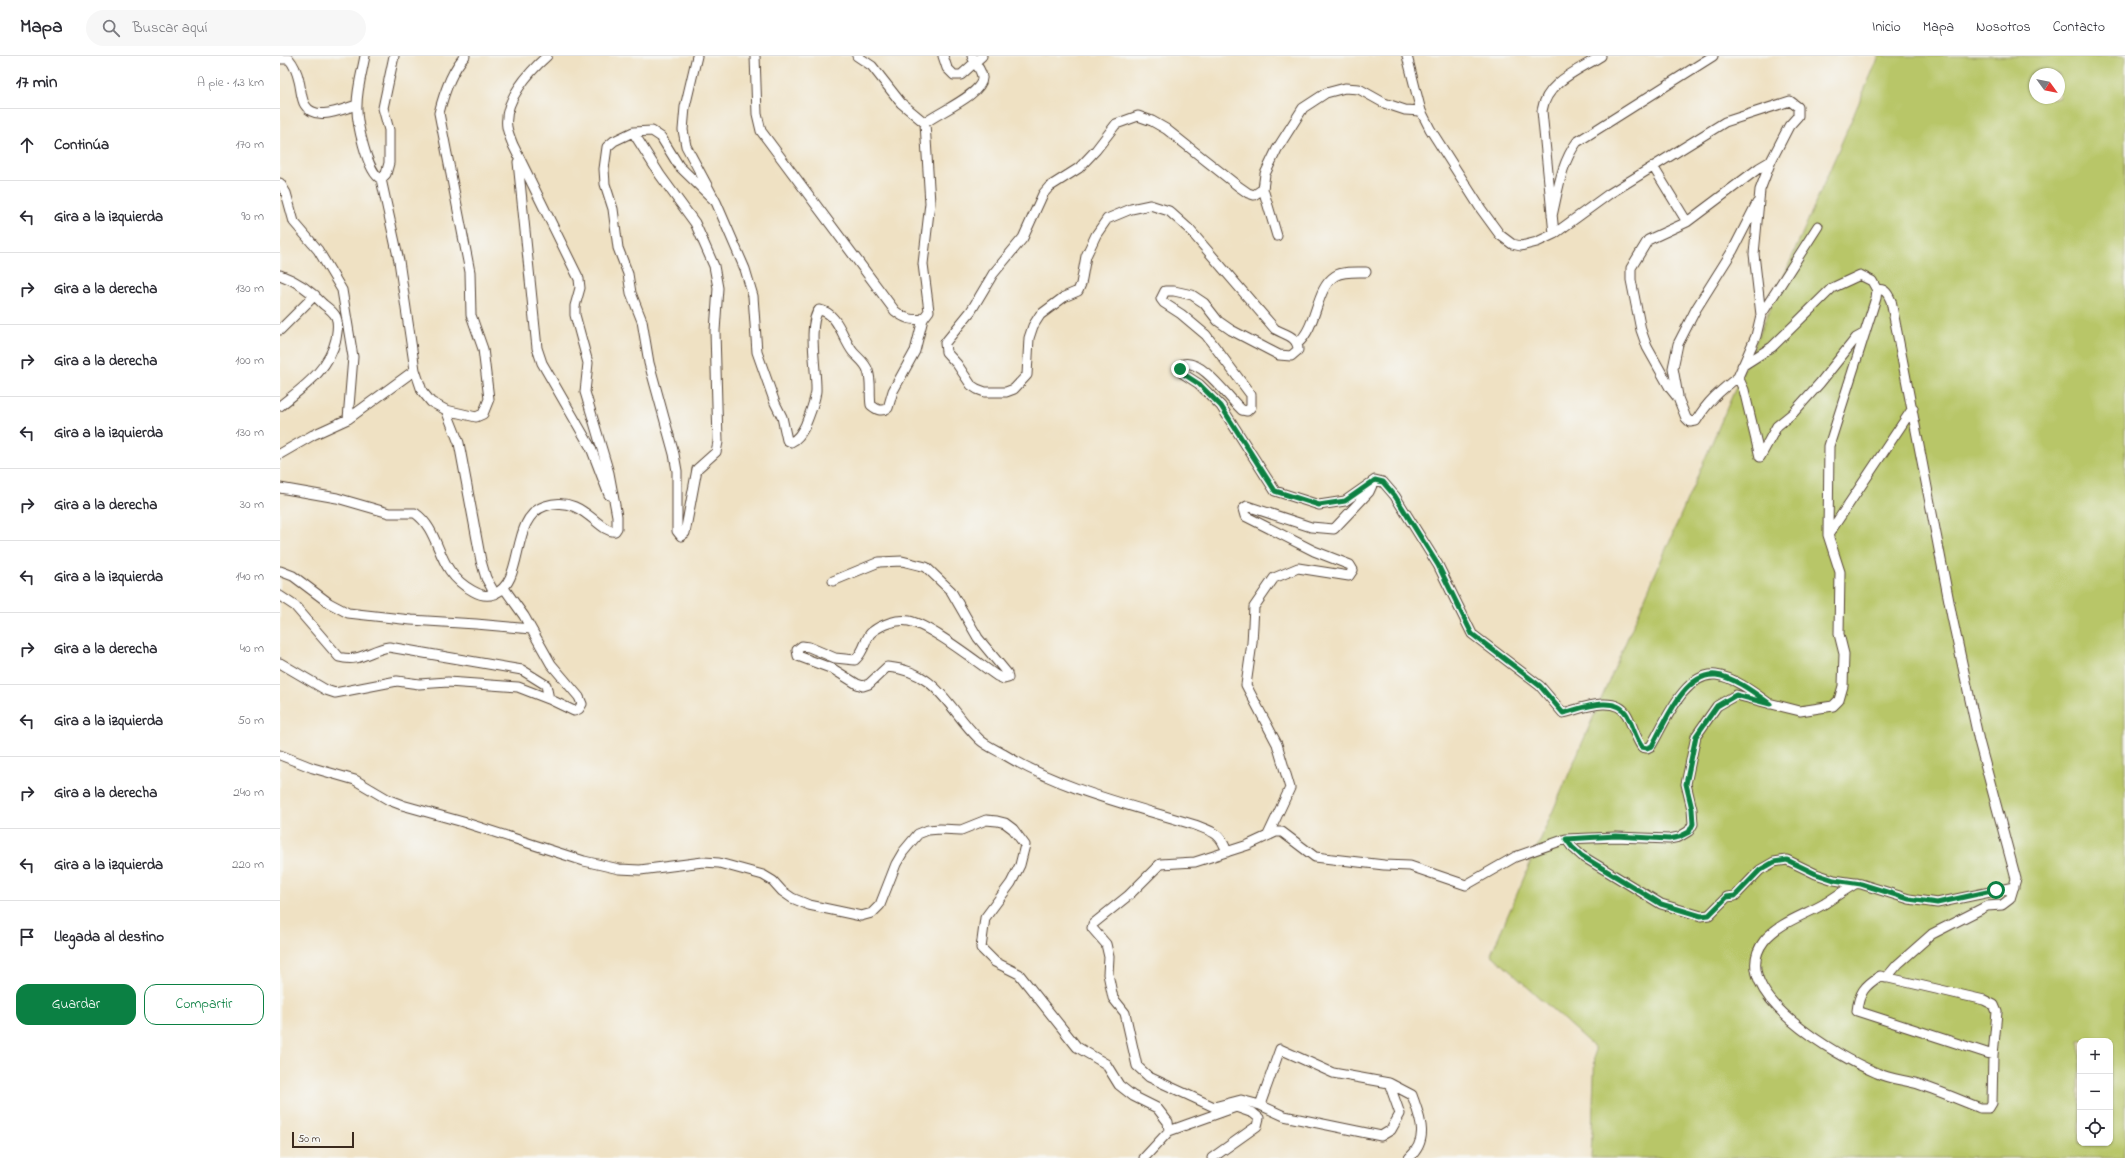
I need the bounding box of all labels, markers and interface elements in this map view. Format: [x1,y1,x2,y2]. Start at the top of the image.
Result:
search box [86,10,366,46]
text: Mapa [20,14,62,41]
icon: search [100,17,122,39]
text: Buscar aquí [132,17,207,39]
text: Inicio [1872,17,1901,38]
text: Mapa [1923,17,1954,38]
text: Nosotros [1976,17,2031,38]
text: Contacto [2053,17,2105,38]
north arrow [2029,68,2065,104]
text: 17 min [16,70,57,95]
text: A pie · 1.3 km [197,73,264,92]
icon: ahead [16,134,38,156]
text: Continúa [54,134,109,156]
text: 170 m [236,135,264,154]
icon: left [16,206,38,228]
text: Gira a la izquierda [54,206,163,228]
text: 90 m [241,207,264,226]
icon: right [16,278,38,300]
text: Gira a la derecha [54,278,157,300]
text: 130 m [236,279,264,298]
icon: right [16,350,38,372]
text: Gira a la derecha [54,350,157,372]
text: 100 m [235,351,264,370]
route end [1171,360,1189,378]
icon: left [16,422,38,444]
text: Gira a la izquierda [54,422,163,444]
text: 130 m [236,423,264,442]
icon: right [16,494,38,516]
text: Gira a la derecha [54,494,157,516]
text: 30 m [240,495,264,514]
icon: left [16,566,38,588]
text: Gira a la izquierda [54,566,163,588]
text: 140 m [236,567,264,586]
icon: right [16,638,38,660]
text: Gira a la derecha [54,638,157,660]
text: 40 m [240,639,264,658]
icon: left [16,710,38,732]
text: Gira a la izquierda [54,710,163,732]
text: 50 m [238,711,264,730]
icon: right [16,782,38,804]
text: Gira a la derecha [54,782,157,804]
text: 240 m [233,783,264,802]
icon: left [16,854,38,876]
text: Gira a la izquierda [54,854,163,876]
text: 220 m [232,855,264,874]
route start [1987,881,2005,899]
icon: arrive [16,926,38,948]
text: Llegada al destino [54,926,164,948]
button: Guardar [16,984,136,1025]
button: Compartir [144,984,264,1025]
map controls [2077,1038,2113,1146]
button: + [2077,1038,2113,1074]
button: − [2077,1074,2113,1110]
button: locate [2077,1110,2113,1146]
scale bar [292,1130,354,1149]
text: 50 m [298,1131,320,1147]

